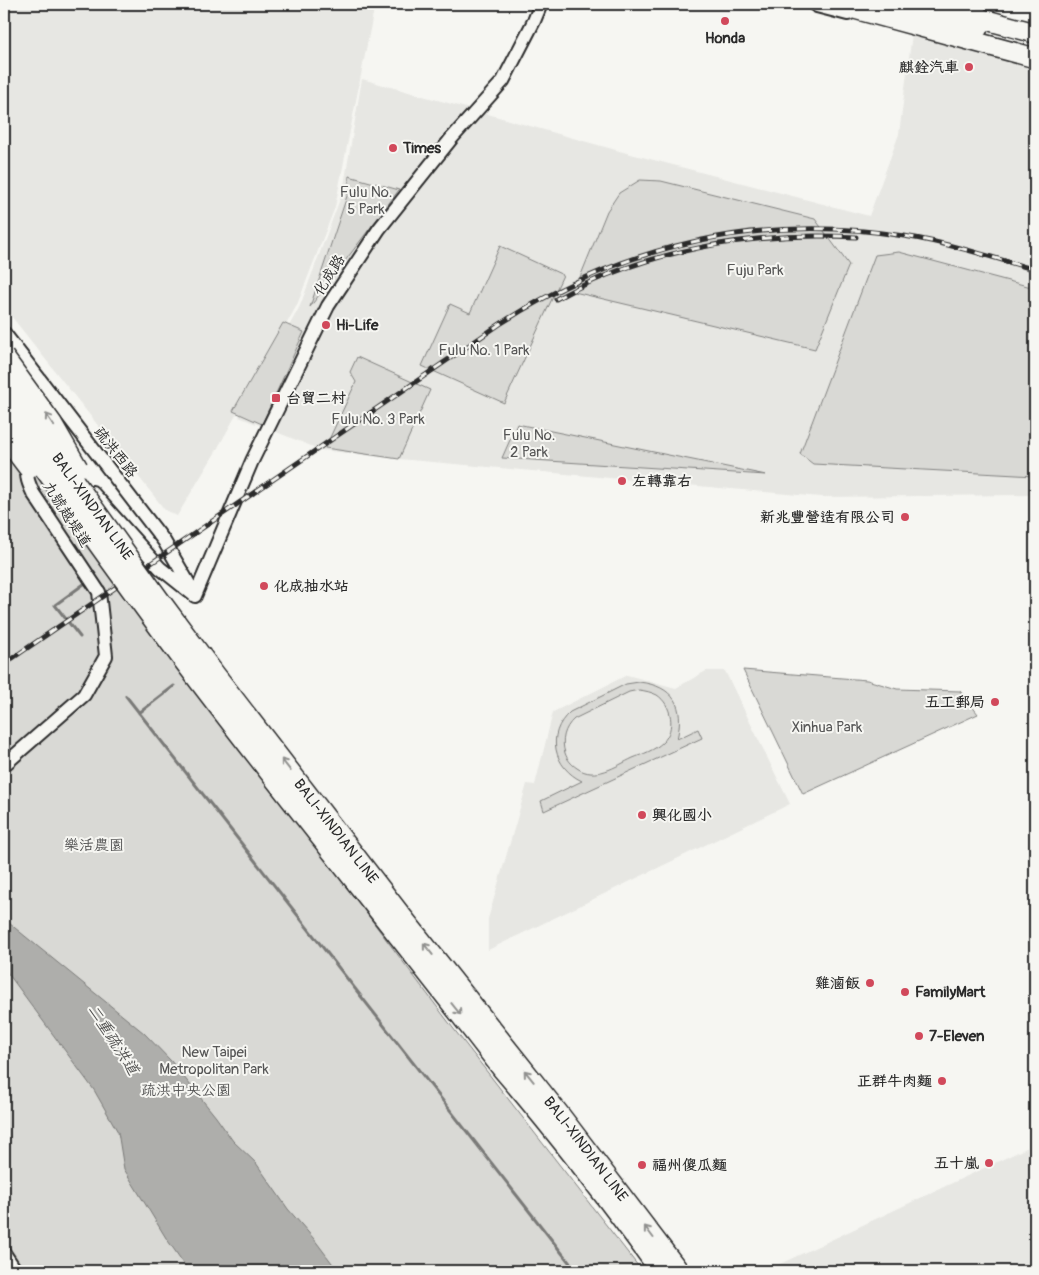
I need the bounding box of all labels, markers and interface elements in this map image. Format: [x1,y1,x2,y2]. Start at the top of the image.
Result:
marker: Honda [719,15,731,27]
place label: Honda [705,29,745,48]
place label: 麒銓汽車 [899,58,959,77]
marker: 麒銓汽車 [963,61,975,73]
place label: Times [402,139,441,158]
marker: Times [387,142,399,154]
park label: Fulu No. 5 Park [340,183,392,219]
street label: 化成路 [309,251,349,299]
park label: Fuju Park [727,261,784,280]
place label: Hi-Life [336,316,379,335]
marker: Hi-Life [320,319,332,331]
park label: Fulu No. 1 Park [438,341,530,360]
place label: 台貿二村 [286,389,346,408]
marker: 台貿二村 [270,392,282,404]
park label: Fulu No. 3 Park [331,410,426,429]
one-way arrow [45,413,55,427]
street label: 疏洪西路 [90,423,142,482]
park label: Fulu No. 2 Park [503,426,555,462]
street label: BALI-XINDIAN LINE [47,449,137,564]
place label: 左轉靠右 [632,472,692,491]
marker: 左轉靠右 [616,475,628,487]
street label: 九號越堤道 [38,478,95,551]
place label: 新兆豐營造有限公司 [760,508,895,527]
marker: 新兆豐營造有限公司 [899,511,911,523]
place label: 化成抽水站 [274,577,349,596]
marker: 化成抽水站 [258,580,270,592]
place label: 五工郵局 [925,693,985,712]
marker: 五工郵局 [989,696,1001,708]
park label: Xinhua Park [792,718,863,737]
one-way arrow [280,759,291,772]
street label: BALI-XINDIAN LINE [289,775,383,888]
place label: 興化國小 [652,806,712,825]
marker: 興化國小 [636,809,648,821]
park label: 樂活農園 [64,836,124,855]
one-way arrow [422,943,433,956]
place label: 雞滷飯 [815,974,860,993]
marker: 雞滷飯 [864,977,876,989]
place label: FamilyMart [915,983,986,1002]
marker: FamilyMart [899,986,911,998]
water label: 二重疏洪道 [83,1001,144,1080]
one-way arrow [451,1003,462,1016]
place label: 7-Eleven [929,1027,985,1046]
marker: 7-Eleven [913,1030,925,1042]
park label: New Taipei Metropolitan Park [159,1043,269,1079]
one-way arrow [523,1070,534,1083]
place label: 正群牛肉麵 [857,1072,932,1091]
marker: 正群牛肉麵 [936,1075,948,1087]
park label: 疏洪中央公園 [141,1081,231,1100]
street label: BALI-XINDIAN LINE [539,1093,632,1206]
place label: 五十嵐 [934,1154,979,1173]
place label: 福州傻瓜麵 [652,1156,727,1175]
marker: 五十嵐 [983,1157,995,1169]
marker: 福州傻瓜麵 [636,1159,648,1171]
one-way arrow [644,1226,655,1239]

